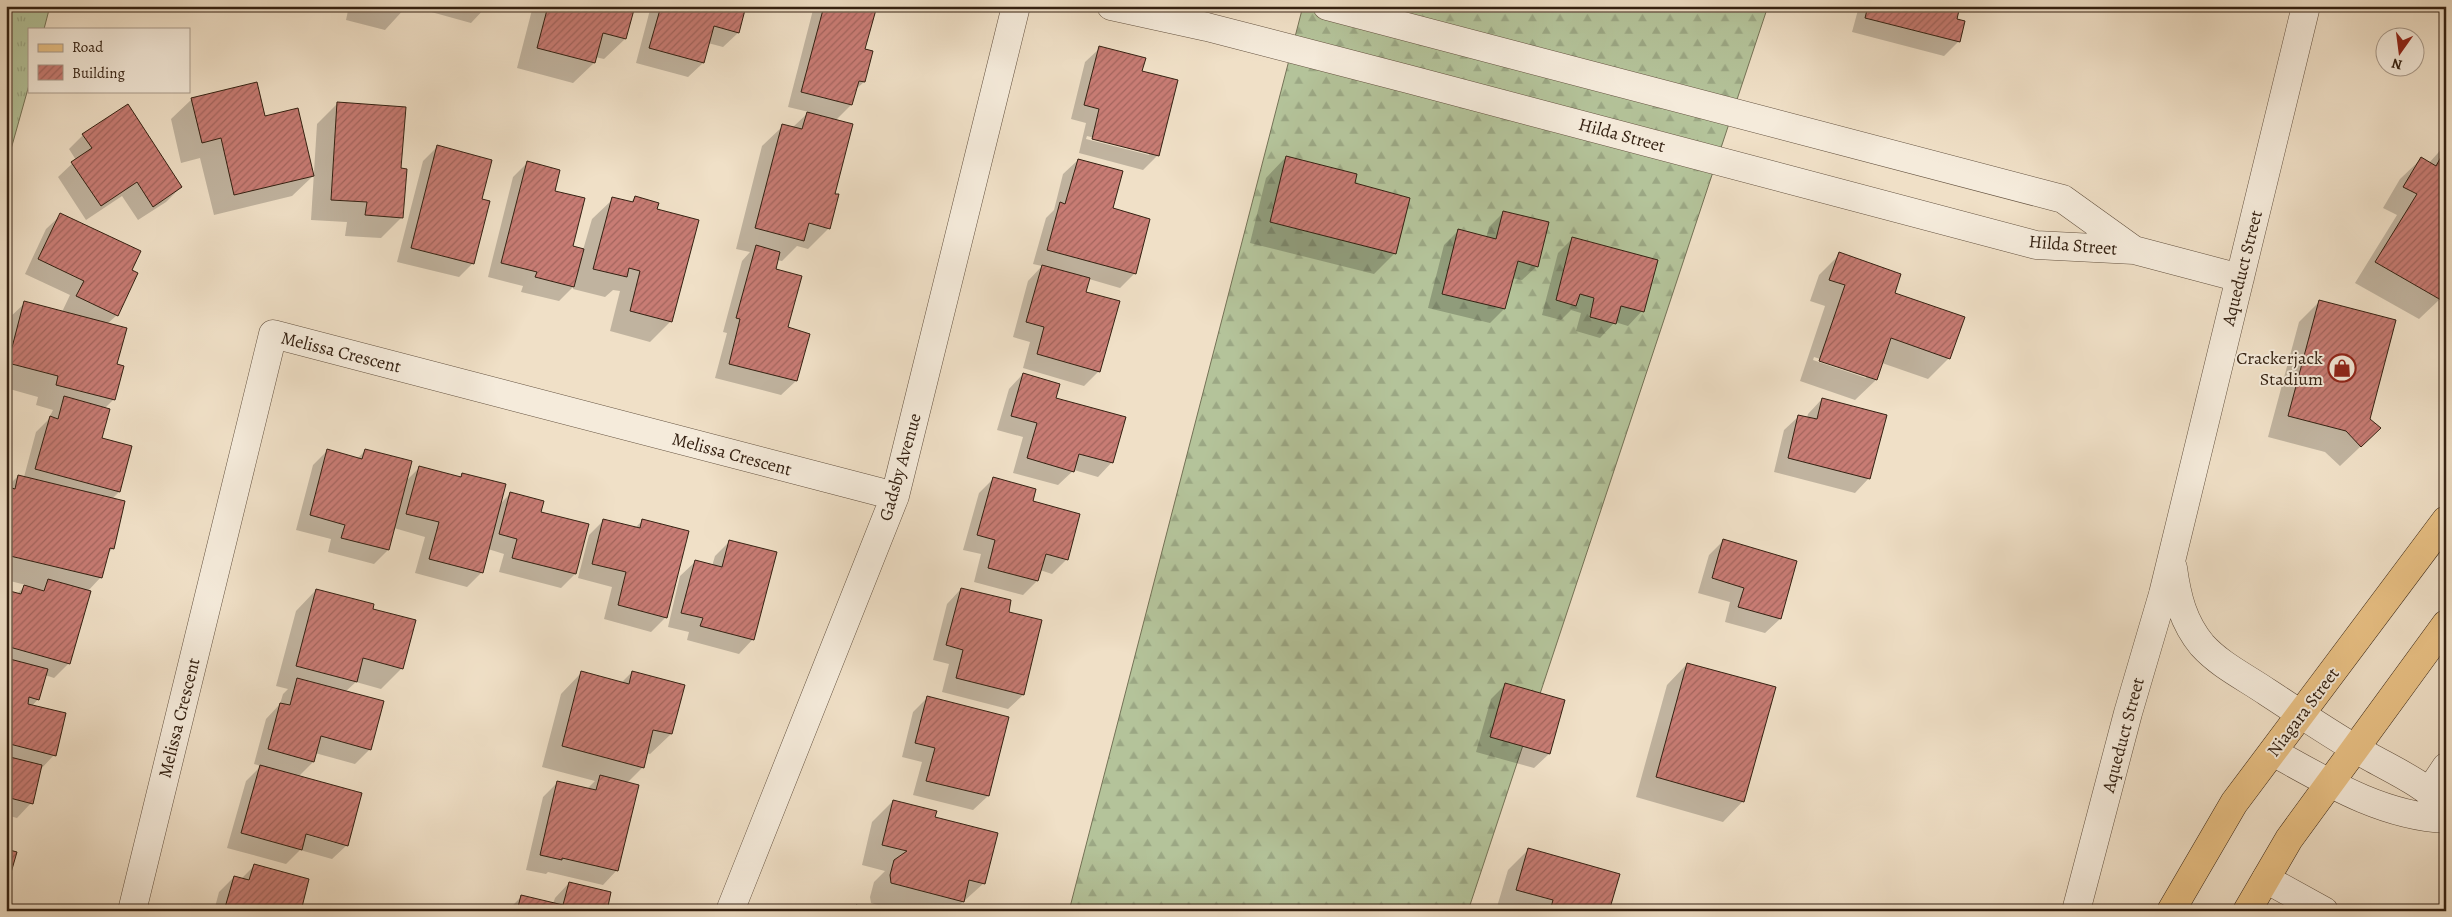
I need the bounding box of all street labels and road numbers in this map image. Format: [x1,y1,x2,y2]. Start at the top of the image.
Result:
street label: Hilda Street [1576,112,1668,158]
street label: Aqueduct Street [2216,208,2268,329]
street label: Hilda Street [2028,229,2118,261]
street label: Melissa Crescent [278,325,404,379]
street label: Gadsby Avenue [873,410,927,524]
street label: Melissa Crescent [669,426,795,482]
street label: Melissa Crescent [152,655,206,781]
street label: Niagara Street [2261,662,2345,762]
street label: Aqueduct Street [2096,675,2150,796]

